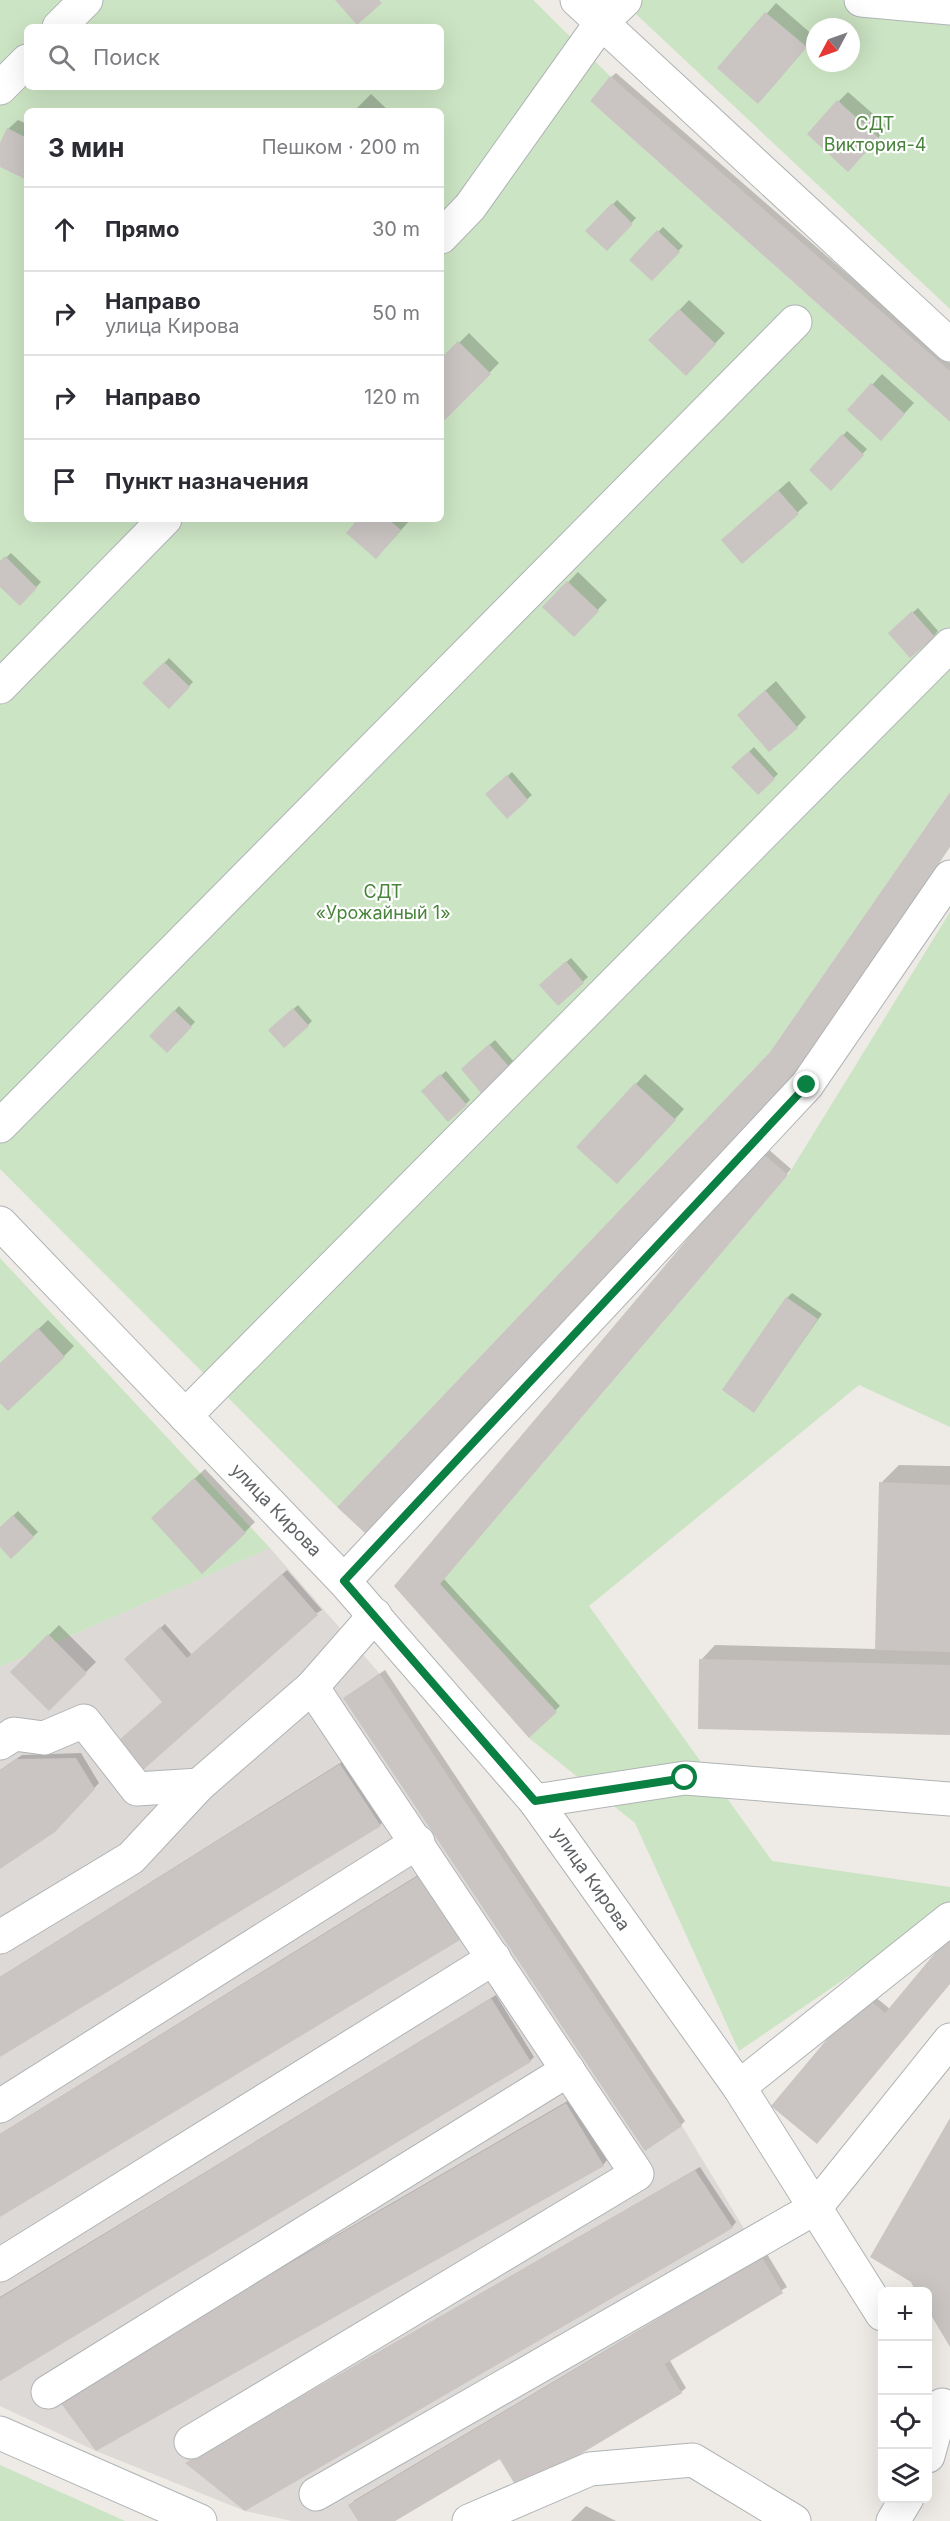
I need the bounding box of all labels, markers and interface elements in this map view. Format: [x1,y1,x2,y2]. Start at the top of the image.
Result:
north arrow [806,18,860,72]
search box [24,24,444,90]
icon: search [45,41,78,74]
text: Поиск [93,44,160,70]
park label: СДТ Виктория-4 [824,113,926,155]
text: 3 мин [48,132,124,163]
text: Пешком · 200 m [262,135,420,159]
icon: ahead [48,213,81,246]
text: Прямо [105,216,179,242]
text: 30 m [372,217,420,241]
text: Направо [105,288,201,314]
icon: right [48,297,81,330]
text: 50 m [372,301,420,325]
text: улица Кирова [105,314,240,338]
icon: right [48,381,81,414]
text: Направо [105,384,201,410]
text: 120 m [364,385,420,409]
icon: arrive [48,465,81,498]
text: Пункт назначения [105,468,309,494]
park label: СДТ «Урожайный 1» [315,881,451,923]
route end [793,1071,819,1097]
street label: улица Кирова [227,1459,326,1560]
route start [671,1764,697,1790]
street label: улица Кирова [548,1823,635,1934]
map controls [878,2287,932,2503]
button: + [878,2287,932,2341]
button: − [878,2341,932,2395]
button: locate [878,2395,932,2449]
button: layers [878,2449,932,2503]

